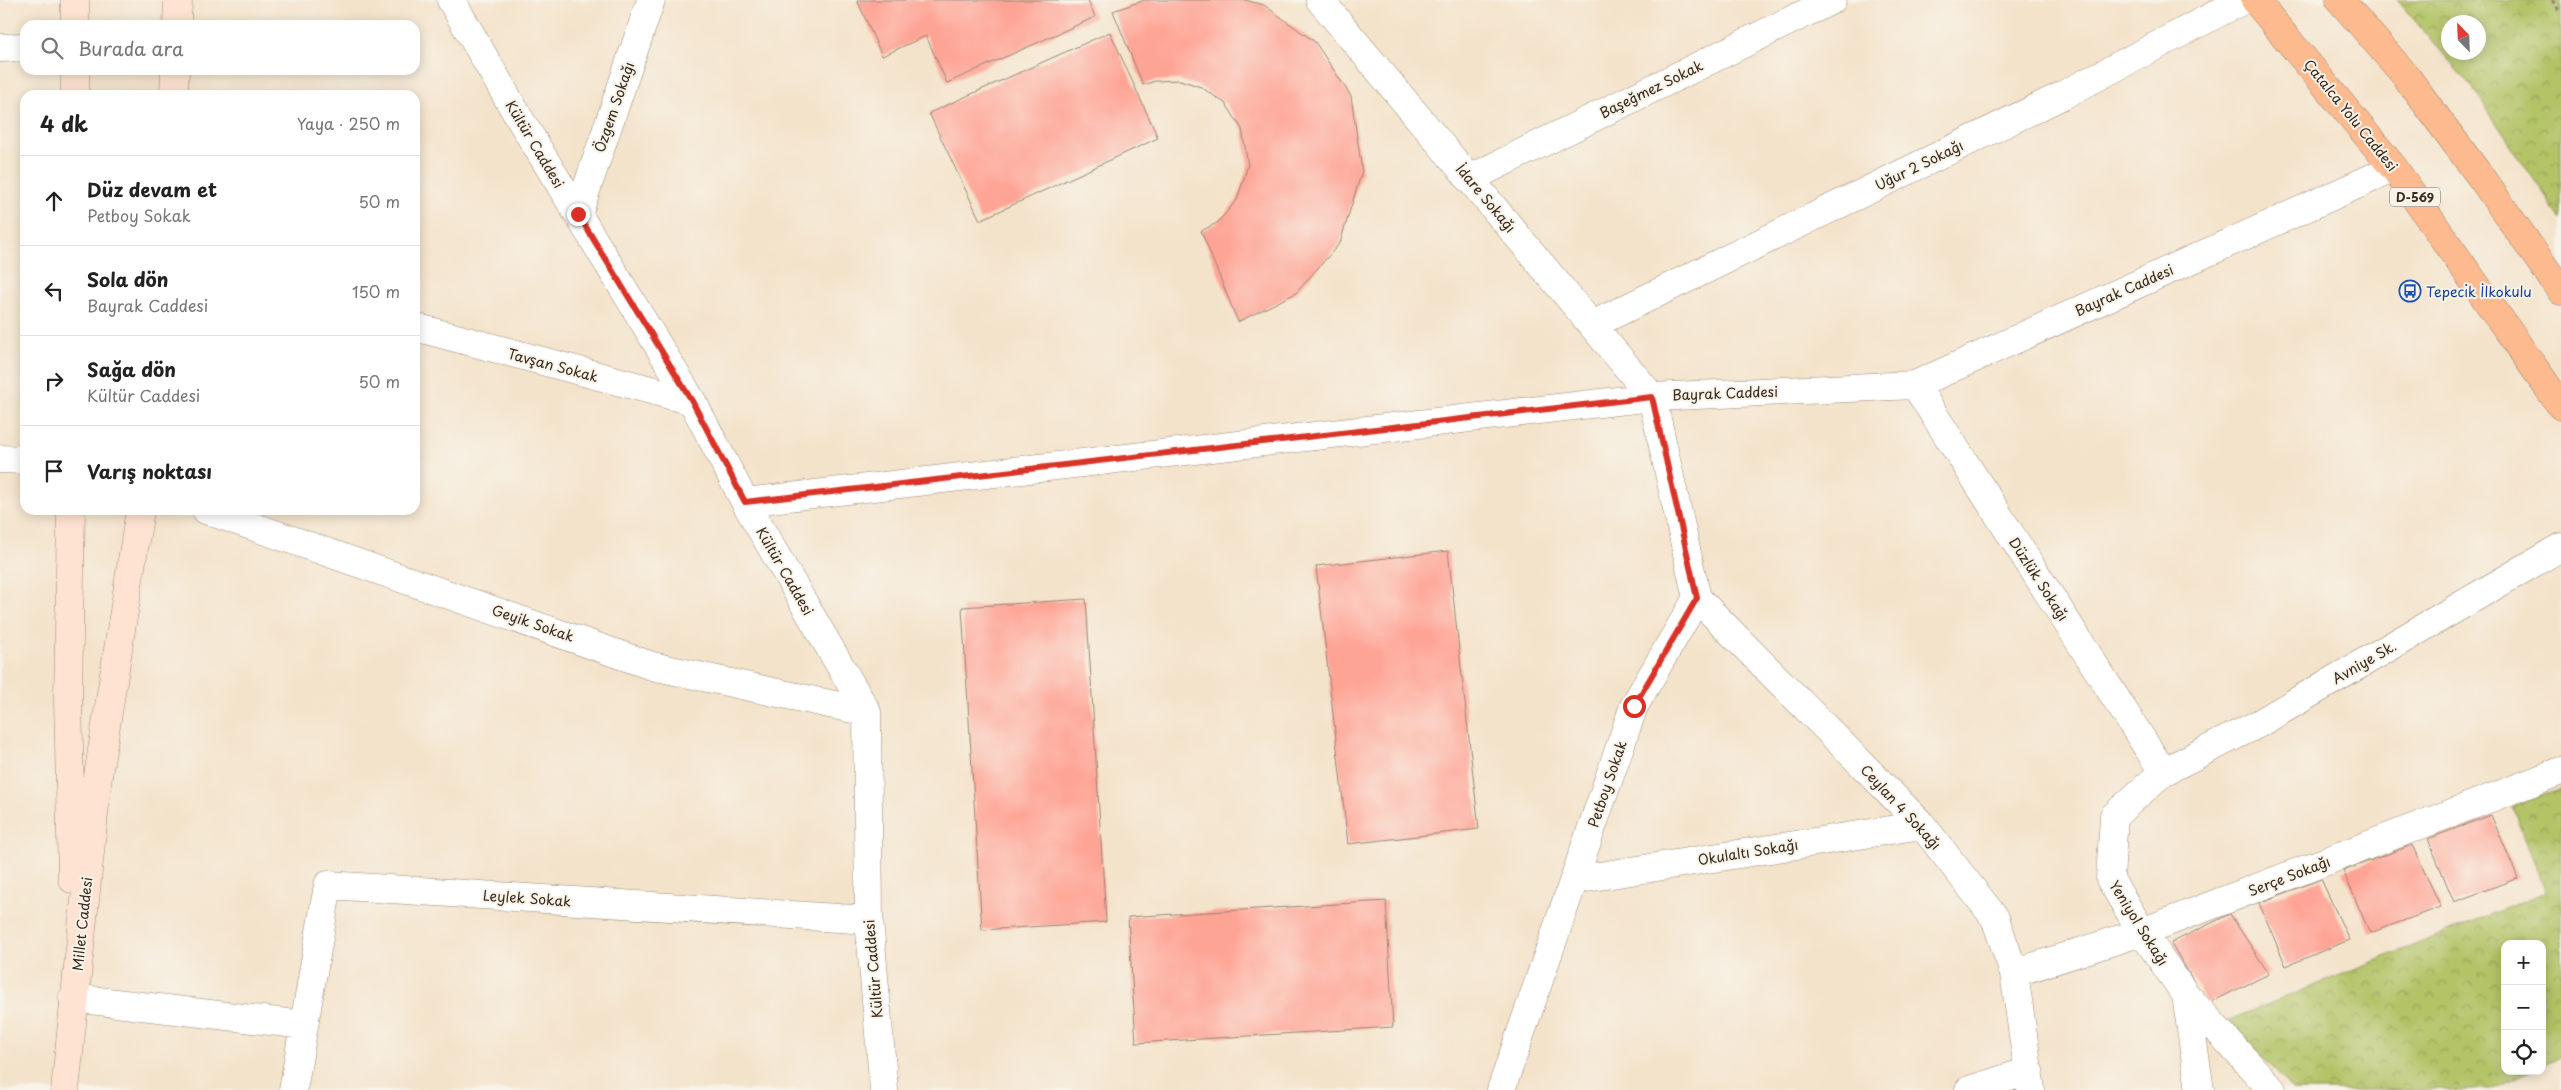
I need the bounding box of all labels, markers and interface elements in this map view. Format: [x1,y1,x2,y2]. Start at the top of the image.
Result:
north arrow [2441,15,2486,60]
search box [20,20,420,75]
icon: search [38,34,66,62]
text: Burada ara [78,34,183,62]
street label: Çatalca Yolu Caddesi [2299,54,2403,176]
street label: Başeğmez Sokak [1596,55,1706,123]
street label: Özgem Sokağı [589,59,639,155]
street label: Kültür Caddesi [501,96,569,192]
text: 4 dk [40,107,88,139]
text: Yaya · 250 m [297,111,400,135]
street label: Uğur 2 Sokağı [1871,135,1967,195]
street label: İdare Sokağı [1451,159,1521,237]
text: Düz devam et [87,175,217,203]
icon: ahead [40,187,68,215]
road number: D-569 [2390,188,2440,206]
text: 50 m [359,189,400,213]
text: Petboy Sokak [87,203,191,227]
route end [567,203,590,226]
street label: Bayrak Caddesi [2071,259,2177,321]
text: Sola dön [87,265,168,293]
icon: left [40,277,68,305]
text: 150 m [352,279,400,303]
bus stop icon: Tepecik İlkokulu [2398,279,2422,303]
place label: Tepecik İlkokulu [2426,281,2532,302]
text: Bayrak Caddesi [87,293,208,317]
street label: Tavşan Sokak [505,343,601,387]
text: Sağa dön [87,355,176,383]
icon: right [40,367,68,395]
text: 50 m [359,369,400,393]
street label: Bayrak Caddesi [1672,381,1778,405]
text: Kültür Caddesi [87,383,200,407]
icon: arrive [40,457,68,485]
text: Varış noktası [87,457,212,485]
street label: Kültür Caddesi [751,523,819,619]
street label: Düzlük Sokağı [2004,533,2074,625]
street label: Geyik Sokak [489,599,577,647]
street label: Avniye Sk. [2328,635,2400,689]
route start [1623,695,1646,718]
street label: Petboy Sokak [1582,738,1632,830]
street label: Ceylan 4 Sokağı [1856,760,1946,854]
street label: Okulaltı Sokağı [1696,834,1800,870]
street label: Serçe Sokağı [2245,851,2333,901]
street label: Millet Caddesi [67,876,97,972]
street label: Yeniyol Sokağı [2104,876,2174,970]
street label: Leylek Sokak [482,884,572,912]
street label: Kültür Caddesi [858,919,888,1019]
map controls [2501,940,2546,1075]
button: + [2501,940,2546,985]
button: − [2501,985,2546,1030]
button: locate [2501,1030,2546,1075]

